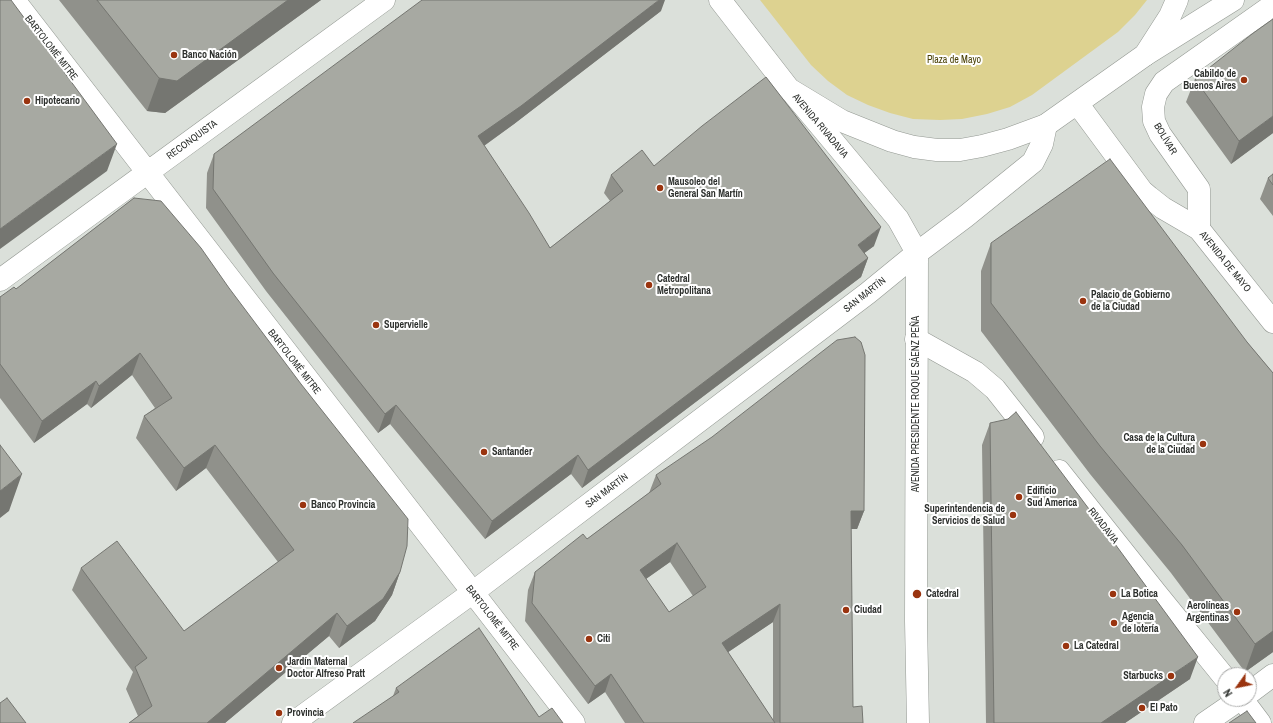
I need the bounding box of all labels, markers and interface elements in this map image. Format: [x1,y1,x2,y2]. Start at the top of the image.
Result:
street label: BARTOLOMÉ MITRE [22,13,80,83]
place label: Banco Nación [182,49,237,61]
marker: Banco Nación [169,50,179,60]
park label: Plaza de Mayo [927,54,981,66]
place label: Cabildo de Buenos Aires [1183,68,1236,92]
marker: Cabildo de Buenos Aires [1239,75,1249,85]
street label: AVENIDA RIVADAVIA [790,91,850,161]
place label: Hipotecario [35,95,80,107]
marker: Hipotecario [22,96,32,106]
street label: RECONQUISTA [164,118,220,162]
street label: BOLÍVAR [1151,121,1179,157]
place label: Mausoleo del General San Martín [668,176,743,200]
marker: Mausoleo del General San Martín [655,183,665,193]
street label: AVENIDA DE MAYO [1197,229,1253,295]
place label: Catedral Metropolitana [657,273,711,296]
street label: SAN MARTÍN [841,275,889,315]
marker: Catedral Metropolitana [644,280,654,290]
place label: Palacio de Gobierno de la Ciudad [1091,289,1170,312]
marker: Palacio de Gobierno de la Ciudad [1078,296,1088,306]
street label: AVENIDA PRESIDENTE ROQUE SÁENZ PEÑA [910,316,922,492]
place label: Supervielle [384,319,428,331]
marker: Supervielle [371,320,381,330]
street label: BARTOLOMÉ MITRE [265,327,323,397]
place label: Casa de la Cultura de la Ciudad [1123,432,1195,456]
marker: Casa de la Cultura de la Ciudad [1198,439,1208,449]
place label: Santander [492,446,532,458]
marker: Santander [479,447,489,457]
street label: SAN MARTÍN [583,471,631,511]
place label: Edificio Sud America [1027,485,1077,508]
marker: Edificio Sud America [1014,492,1024,502]
place label: Banco Provincia [311,499,375,511]
marker: Banco Provincia [298,500,308,510]
place label: Superintendencia de Servicios de Salud [924,503,1005,526]
street label: RIVADAVIA [1085,506,1121,546]
marker: Superintendencia de Servicios de Salud [1008,510,1018,520]
street label: BARTOLOMÉ MITRE [463,583,521,653]
marker: Catedral [911,588,923,600]
place label: Catedral [926,588,959,600]
place label: La Botica [1121,588,1158,600]
marker: La Botica [1108,589,1118,599]
place label: Aerolíneas Argentinas [1186,600,1229,624]
place label: Ciudad [854,604,882,616]
marker: Ciudad [841,605,851,615]
marker: Aerolíneas Argentinas [1232,607,1242,617]
place label: Agencia de lotería [1122,611,1158,634]
marker: Agencia de lotería [1109,618,1119,628]
place label: Citi [597,633,610,645]
marker: Citi [584,634,594,644]
place label: La Catedral [1074,640,1119,652]
marker: La Catedral [1061,641,1071,651]
place label: Jardín Maternal Doctor Alfreso Pratt [287,656,365,680]
marker: Jardín Maternal Doctor Alfreso Pratt [274,663,284,673]
north arrow [1217,667,1257,707]
place label: Starbucks [1123,670,1163,682]
marker: Starbucks [1166,671,1176,681]
text: N [1220,686,1235,700]
place label: El Pato [1150,702,1178,714]
marker: El Pato [1137,703,1147,713]
place label: Provincia [287,707,324,719]
marker: Provincia [274,708,284,718]

